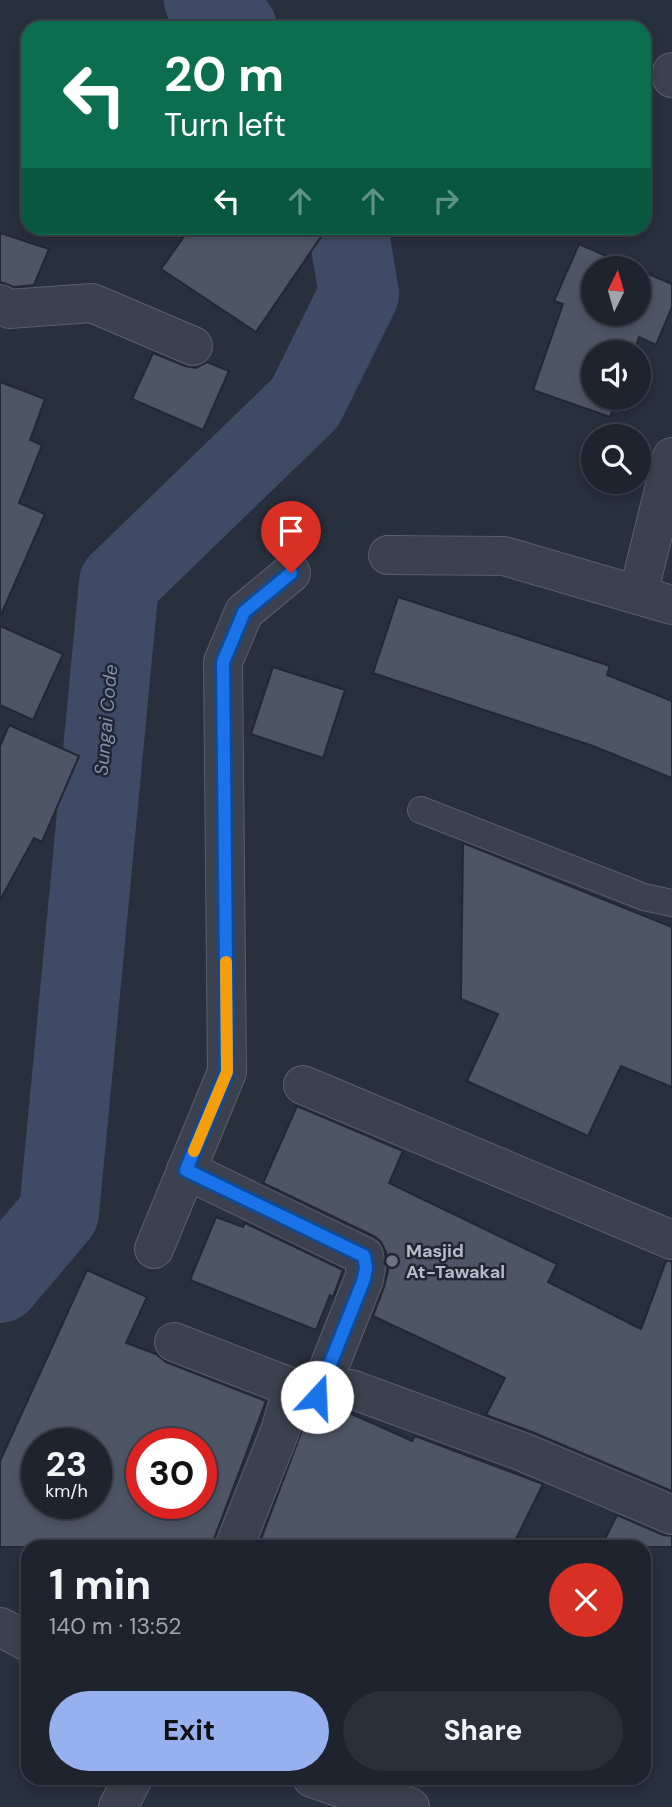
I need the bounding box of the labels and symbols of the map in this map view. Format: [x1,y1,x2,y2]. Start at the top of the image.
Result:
north arrow [581,256,651,326]
pin [261,501,321,573]
water label: Sungai Code [89,663,123,777]
place label: Masjid At-Tawakal [406,1239,505,1284]
marker: Masjid At-Tawakal [384,1253,400,1269]
position arrow [280,1360,354,1434]
speed limit sign: 30 [126,1428,217,1519]

